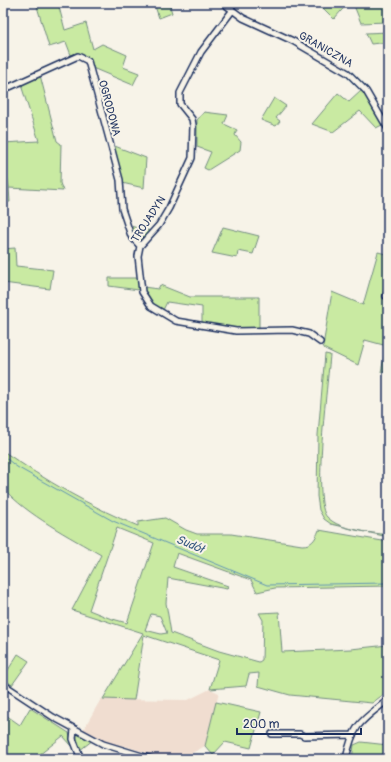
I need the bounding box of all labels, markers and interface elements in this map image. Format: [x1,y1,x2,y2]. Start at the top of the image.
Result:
street label: GRANICZNA [296,29,355,70]
street label: OGRODOWA [96,79,123,138]
street label: TROJADYN [129,194,168,245]
water label: Sudół [174,532,208,558]
scale bar [237,710,361,736]
text: 200 m [243,717,280,732]

